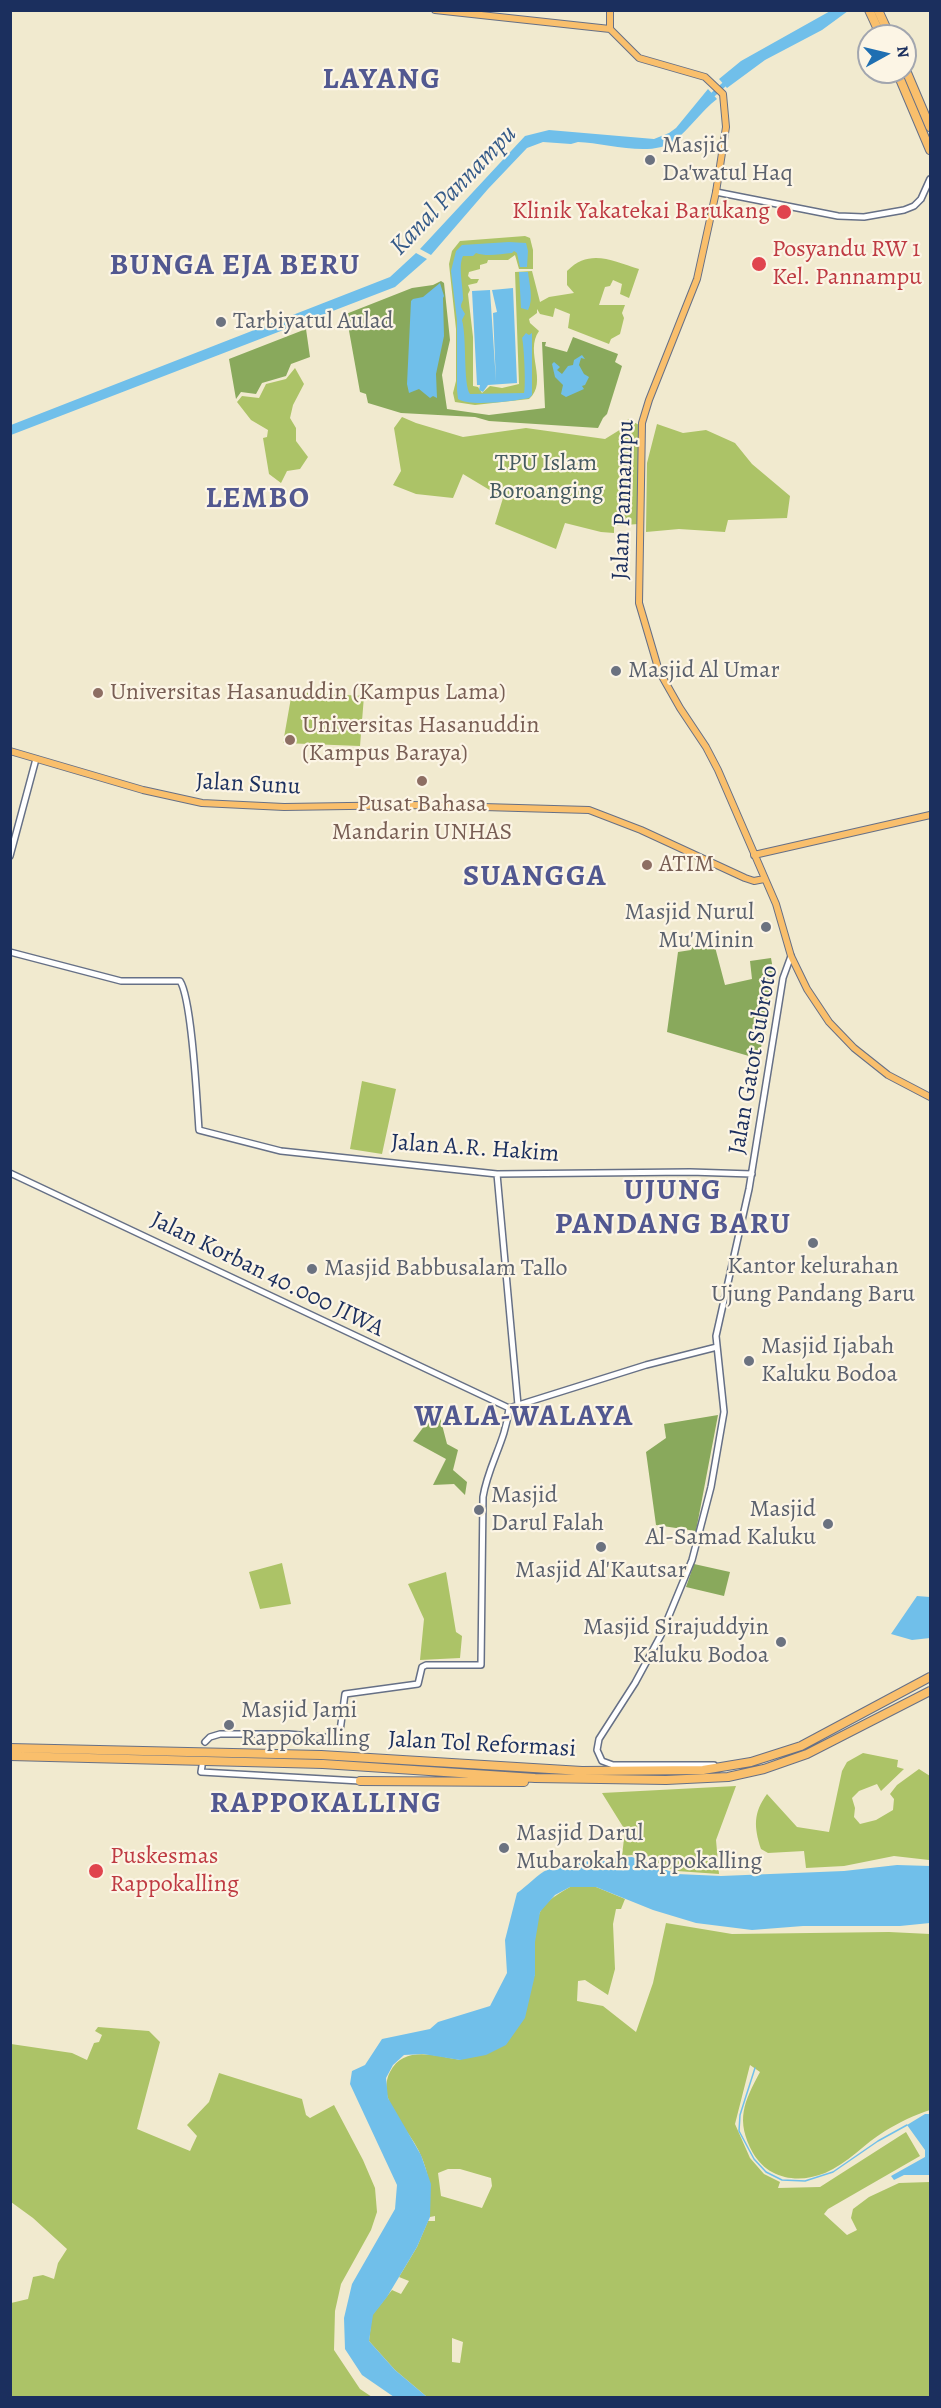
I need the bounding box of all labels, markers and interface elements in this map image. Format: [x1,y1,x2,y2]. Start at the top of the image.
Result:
north arrow [857,24,917,84]
text: N [891,44,915,59]
district label: LAYANG [322,63,442,99]
water label: Kanal Pannampu [384,119,524,263]
place label: Masjid Da'watul Haq [662,132,793,188]
marker: Masjid Da'watul Haq [643,153,657,167]
place label: Klinik Yakatekai Barukang [512,198,770,226]
marker: Klinik Yakatekai Barukang [775,203,793,221]
place label: Posyandu RW 1 Kel. Pannampu [772,236,922,292]
district label: BUNGA EJA BERU [109,249,361,285]
marker: Posyandu RW 1 Kel. Pannampu [750,255,768,273]
place label: Tarbiyatul Aulad [233,308,394,336]
marker: Tarbiyatul Aulad [214,315,228,329]
street label: Jalan Pannampu [607,419,641,581]
park label: TPU Islam Boroanging [488,450,604,506]
district label: LEMBO [205,482,311,518]
place label: Masjid Al Umar [628,657,780,685]
marker: Masjid Al Umar [609,664,623,678]
place label: Universitas Hasanuddin (Kampus Lama) [110,679,506,707]
marker: Universitas Hasanuddin (Kampus Lama) [91,686,105,700]
place label: Universitas Hasanuddin (Kampus Baraya) [302,712,539,768]
marker: Universitas Hasanuddin (Kampus Baraya) [283,733,297,747]
street label: Jalan Sunu [195,768,301,802]
marker: Pusat Bahasa Mandarin UNHAS [415,774,429,788]
place label: Pusat Bahasa Mandarin UNHAS [332,791,512,847]
place label: ATIM [659,851,715,879]
marker: ATIM [640,858,654,872]
district label: SUANGGA [463,860,607,896]
place label: Masjid Nurul Mu'Minin [624,899,754,955]
marker: Masjid Nurul Mu'Minin [759,920,773,934]
street label: Jalan Gatot Subroto [723,963,785,1157]
street label: Jalan A.R. Hakim [390,1129,560,1169]
district label: UJUNG PANDANG BARU [555,1174,791,1244]
street label: Jalan Korban 40.000 JIWA [146,1206,388,1344]
marker: Kantor kelurahan Ujung Pandang Baru [806,1236,820,1250]
place label: Kantor kelurahan Ujung Pandang Baru [711,1253,915,1309]
place label: Masjid Babbusalam Tallo [324,1255,568,1283]
marker: Masjid Babbusalam Tallo [305,1262,319,1276]
place label: Masjid Ijabah Kaluku Bodoa [761,1333,898,1389]
marker: Masjid Ijabah Kaluku Bodoa [742,1354,756,1368]
district label: WALA-WALAYA [414,1400,634,1436]
place label: Masjid Darul Falah [491,1482,604,1538]
place label: Masjid Al-Samad Kaluku [646,1496,816,1552]
marker: Masjid Darul Falah [472,1503,486,1517]
marker: Masjid Al-Samad Kaluku [821,1517,835,1531]
marker: Masjid Al'Kautsar [594,1540,608,1554]
place label: Masjid Al'Kautsar [515,1557,687,1585]
place label: Masjid Sirajuddyin Kaluku Bodoa [583,1614,769,1670]
marker: Masjid Sirajuddyin Kaluku Bodoa [774,1635,788,1649]
place label: Masjid Jami Rappokalling [241,1697,370,1753]
marker: Masjid Jami Rappokalling [222,1718,236,1732]
street label: Jalan Tol Reformasi [387,1726,577,1764]
district label: RAPPOKALLING [210,1787,442,1823]
place label: Masjid Darul Mubarokah Rappokalling [516,1820,762,1876]
marker: Masjid Darul Mubarokah Rappokalling [497,1841,511,1855]
place label: Puskesmas Rappokalling [110,1843,239,1899]
marker: Puskesmas Rappokalling [87,1862,105,1880]

